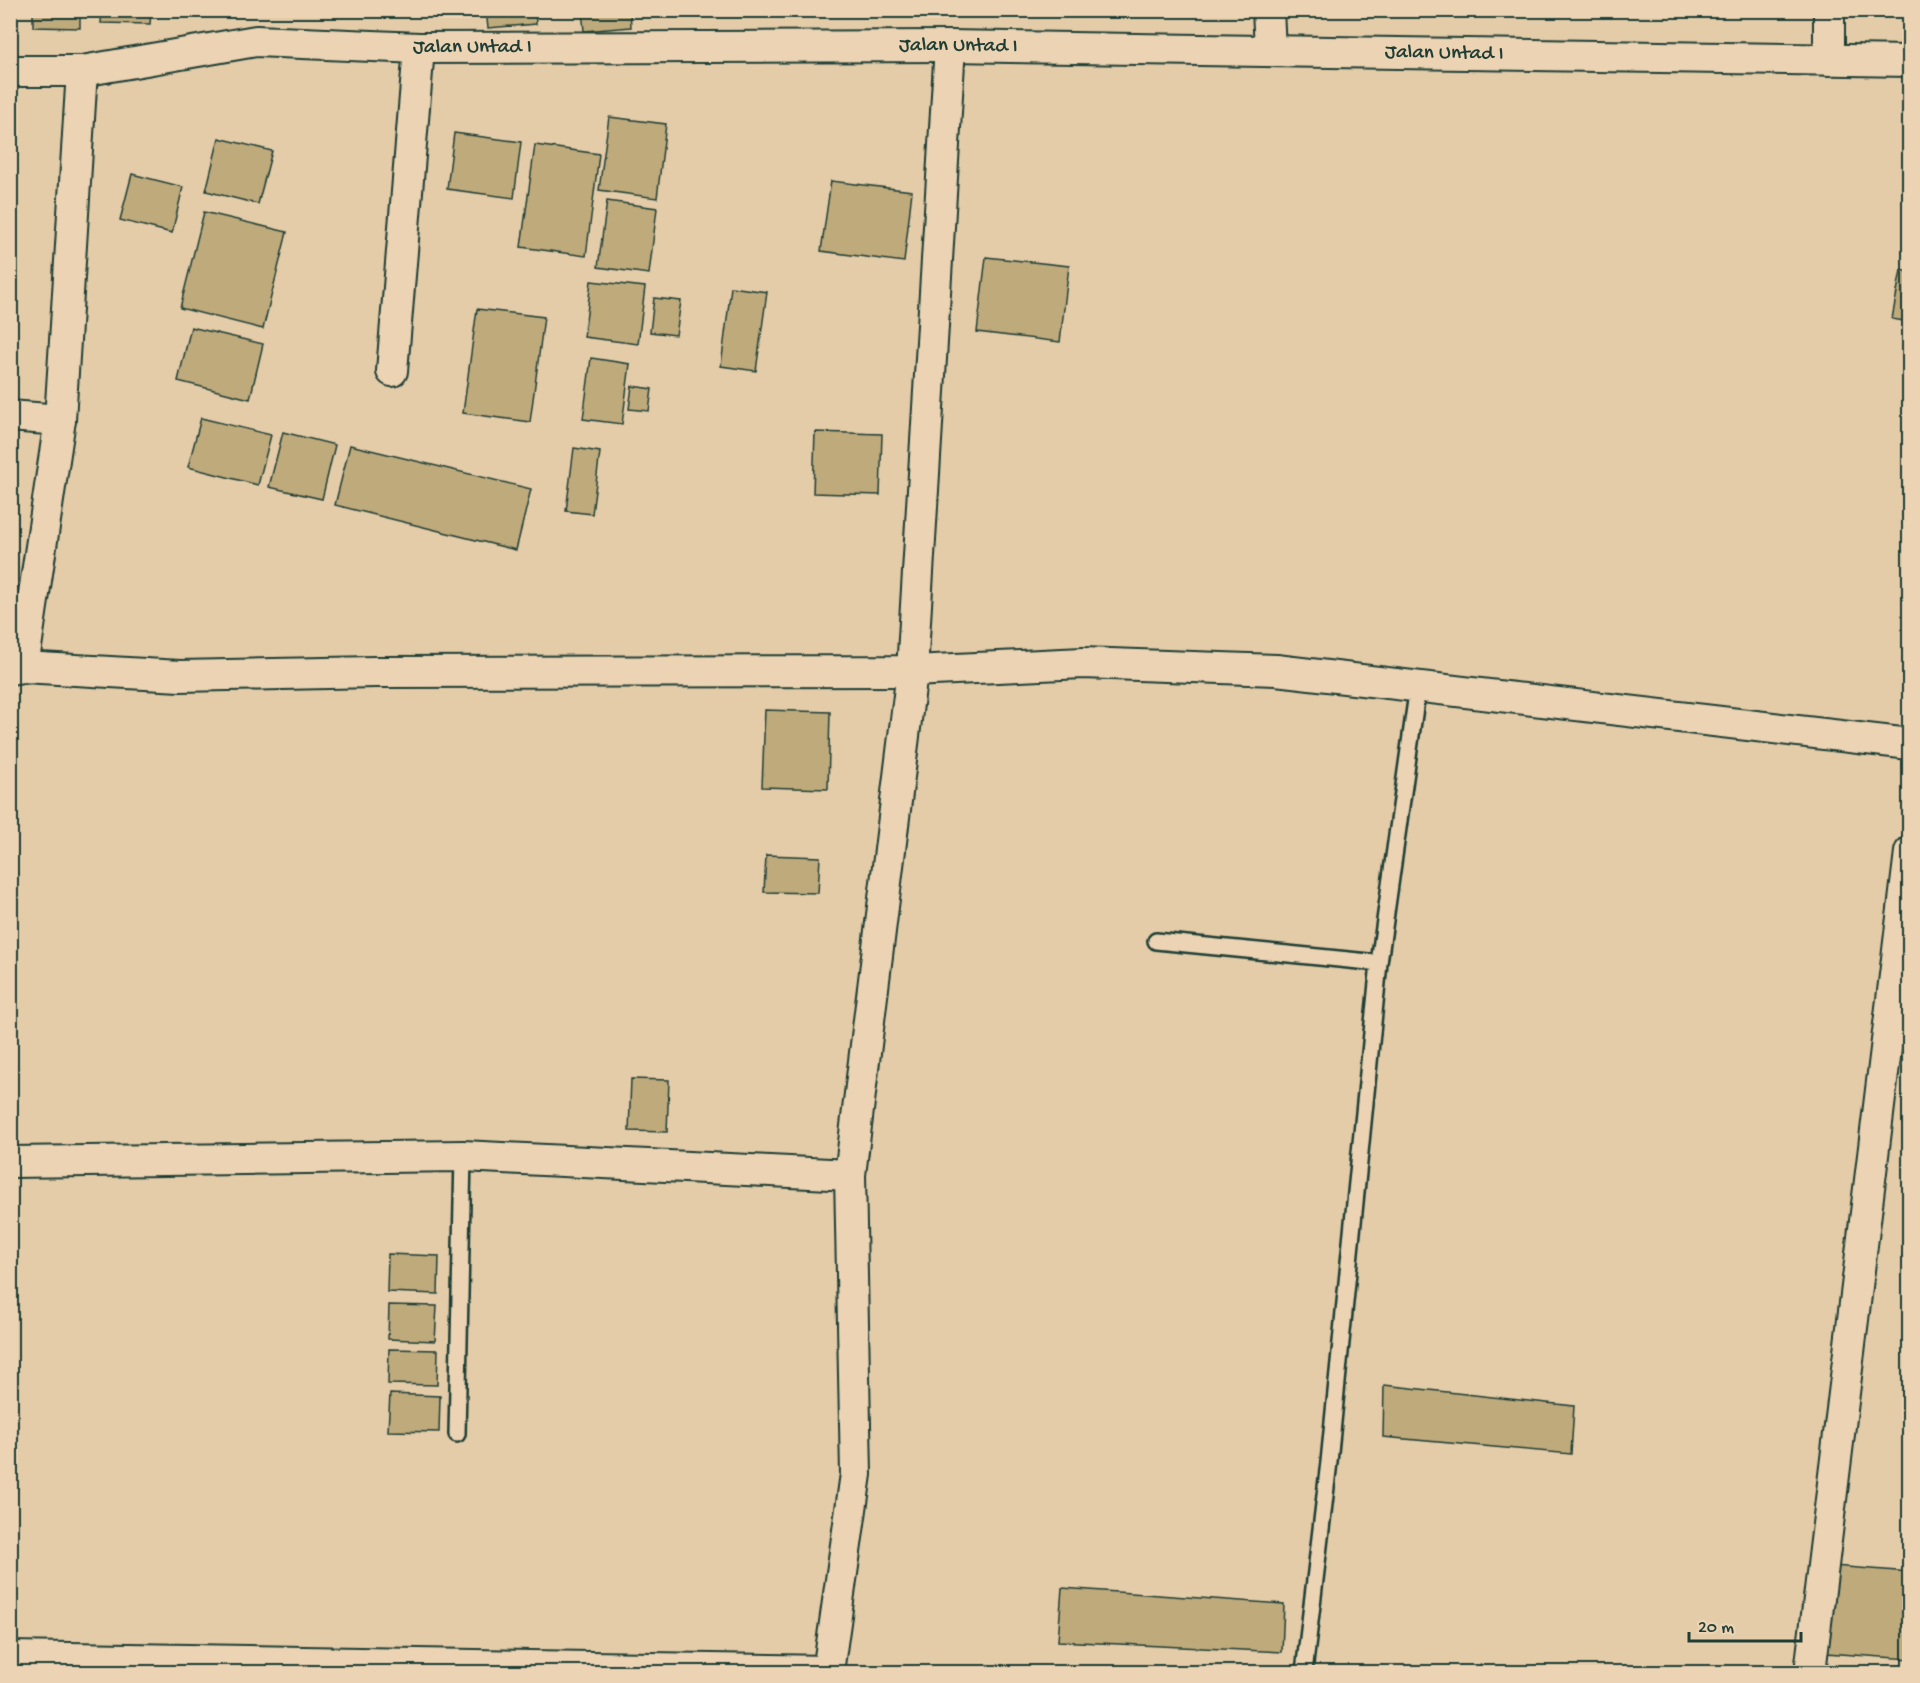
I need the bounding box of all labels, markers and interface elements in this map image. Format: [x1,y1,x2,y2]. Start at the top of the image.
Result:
street label: Jalan Untad I [899,33,1018,60]
street label: Jalan Untad I [412,35,532,61]
street label: Jalan Untad I [1385,40,1504,67]
scale bar [1689,1605,1802,1643]
text: 20 m [1698,1618,1734,1639]

